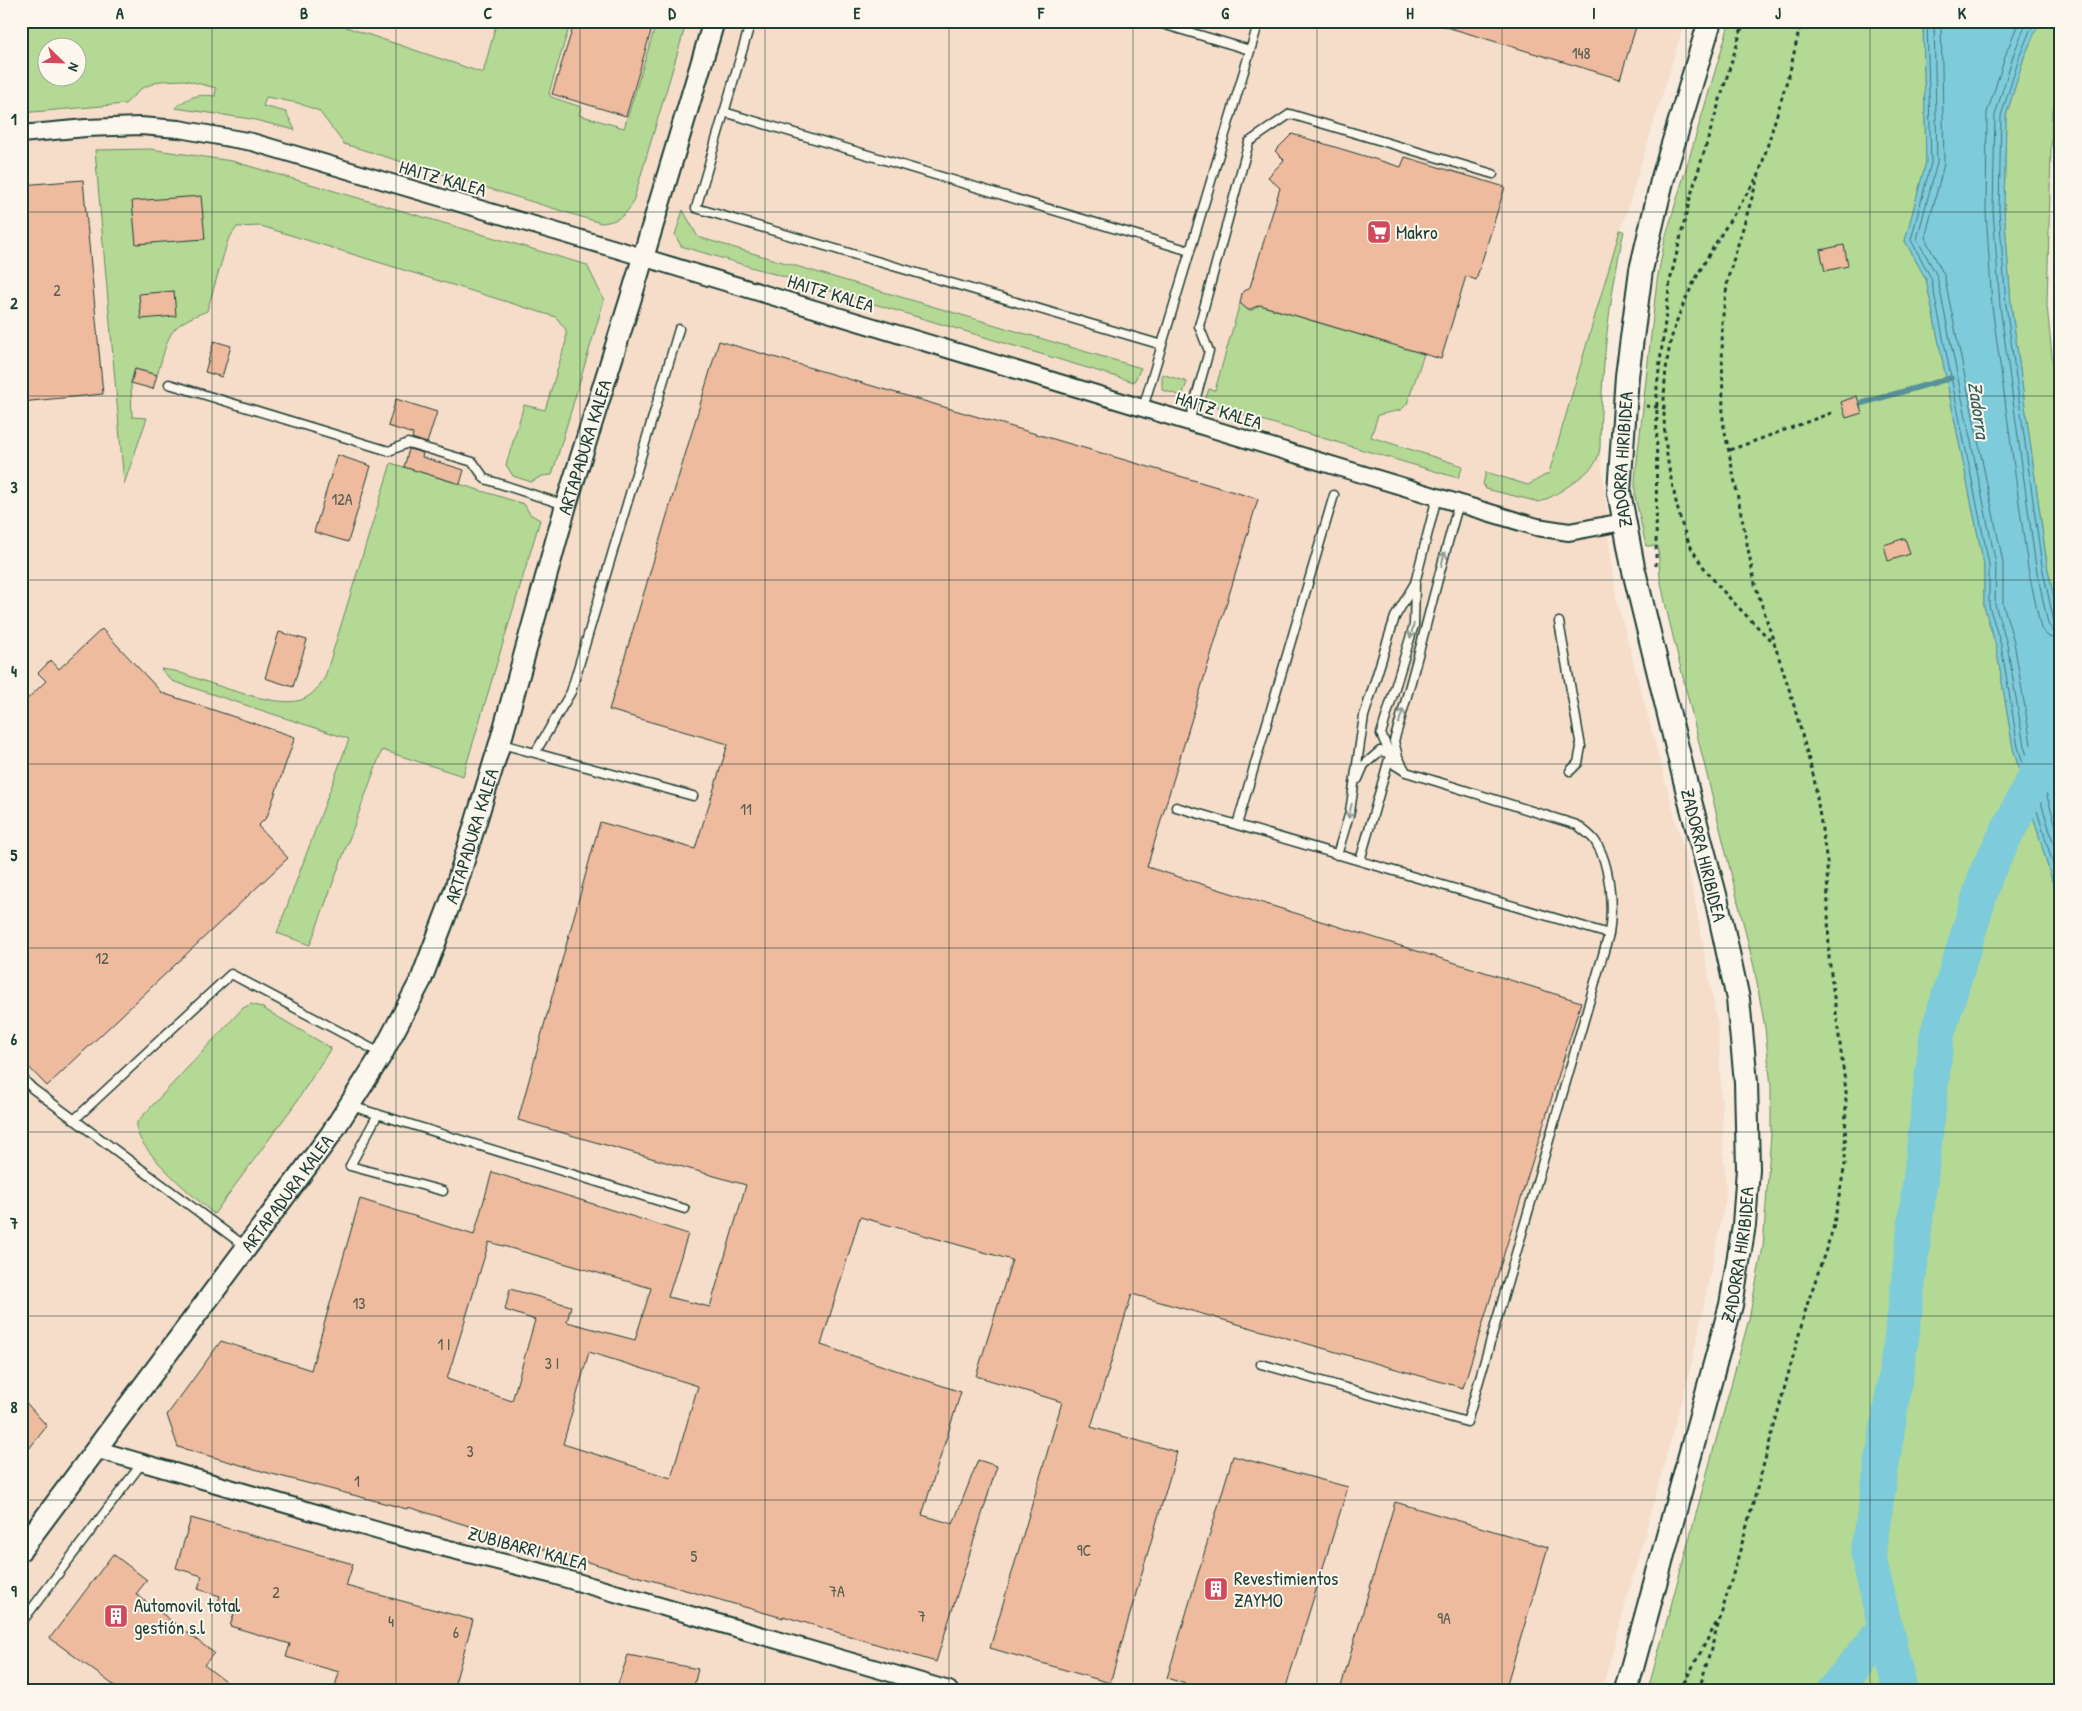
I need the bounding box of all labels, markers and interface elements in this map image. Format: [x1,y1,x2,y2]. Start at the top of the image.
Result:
text: A [116,2,124,24]
text: B [300,2,308,24]
text: C [484,2,493,24]
text: D [668,2,676,24]
text: E [853,2,861,24]
text: F [1037,2,1045,24]
text: G [1221,2,1229,24]
text: H [1406,2,1414,24]
text: I [1592,2,1596,24]
text: J [1775,2,1781,24]
text: K [1958,2,1967,24]
north arrow [38,38,88,88]
house number: 148 [1572,42,1590,64]
text: N [64,60,85,75]
text: 1 [11,108,17,130]
street label: HAITZ KALEA [396,153,490,203]
supermarket icon: Makro [1366,219,1392,245]
place label: Makro [1396,219,1438,245]
street label: HAITZ KALEA [784,267,878,319]
house number: 2 [53,279,61,301]
text: 2 [10,292,18,314]
street label: ARTAPADURA KALEA [551,376,618,518]
water label: Zadorra [1962,380,1997,442]
street label: HAITZ KALEA [1172,384,1266,436]
street label: ZADORRA HIRIBIDEA [1606,391,1639,530]
text: 3 [10,476,18,498]
house number: 12A [331,488,353,510]
one-way arrow [1439,552,1448,568]
one-way arrow [1407,622,1416,638]
text: 4 [11,660,17,682]
one-way arrow [1397,709,1407,725]
street label: ARTAPADURA KALEA [438,765,504,907]
street label: ZADORRA HIRIBIDEA [1675,786,1733,924]
house number: 11 [740,798,752,820]
one-way arrow [1344,803,1354,819]
text: 5 [11,844,18,866]
house number: 12 [95,947,109,969]
text: 6 [11,1028,18,1050]
street label: ARTAPADURA KALEA [235,1129,339,1257]
street label: ZADORRA HIRIBIDEA [1714,1186,1760,1325]
text: 7 [9,1212,18,1234]
house number: 13 [353,1292,365,1314]
house number: 1 I [437,1333,451,1355]
house number: 3 I [545,1352,559,1374]
text: 8 [11,1396,18,1418]
house number: 3 [466,1440,474,1462]
house number: 1 [354,1470,360,1492]
street label: ZUBIBARRI KALEA [465,1520,591,1576]
house number: 9C [1077,1539,1092,1561]
house number: 5 [691,1545,698,1567]
place label: Revestimientos ZAYMO [1234,1565,1338,1613]
building icon: Revestimientos ZAYMO [1203,1576,1229,1602]
text: 9 [11,1580,17,1602]
house number: 7A [829,1580,845,1602]
house number: 2 [272,1581,280,1603]
place label: Automovil total gestión s.l [134,1592,241,1640]
building icon: Automovil total gestión s.l [103,1603,129,1629]
house number: 7 [918,1605,926,1627]
house number: 9A [1437,1607,1451,1629]
house number: 4 [388,1610,394,1632]
house number: 6 [453,1621,459,1643]

